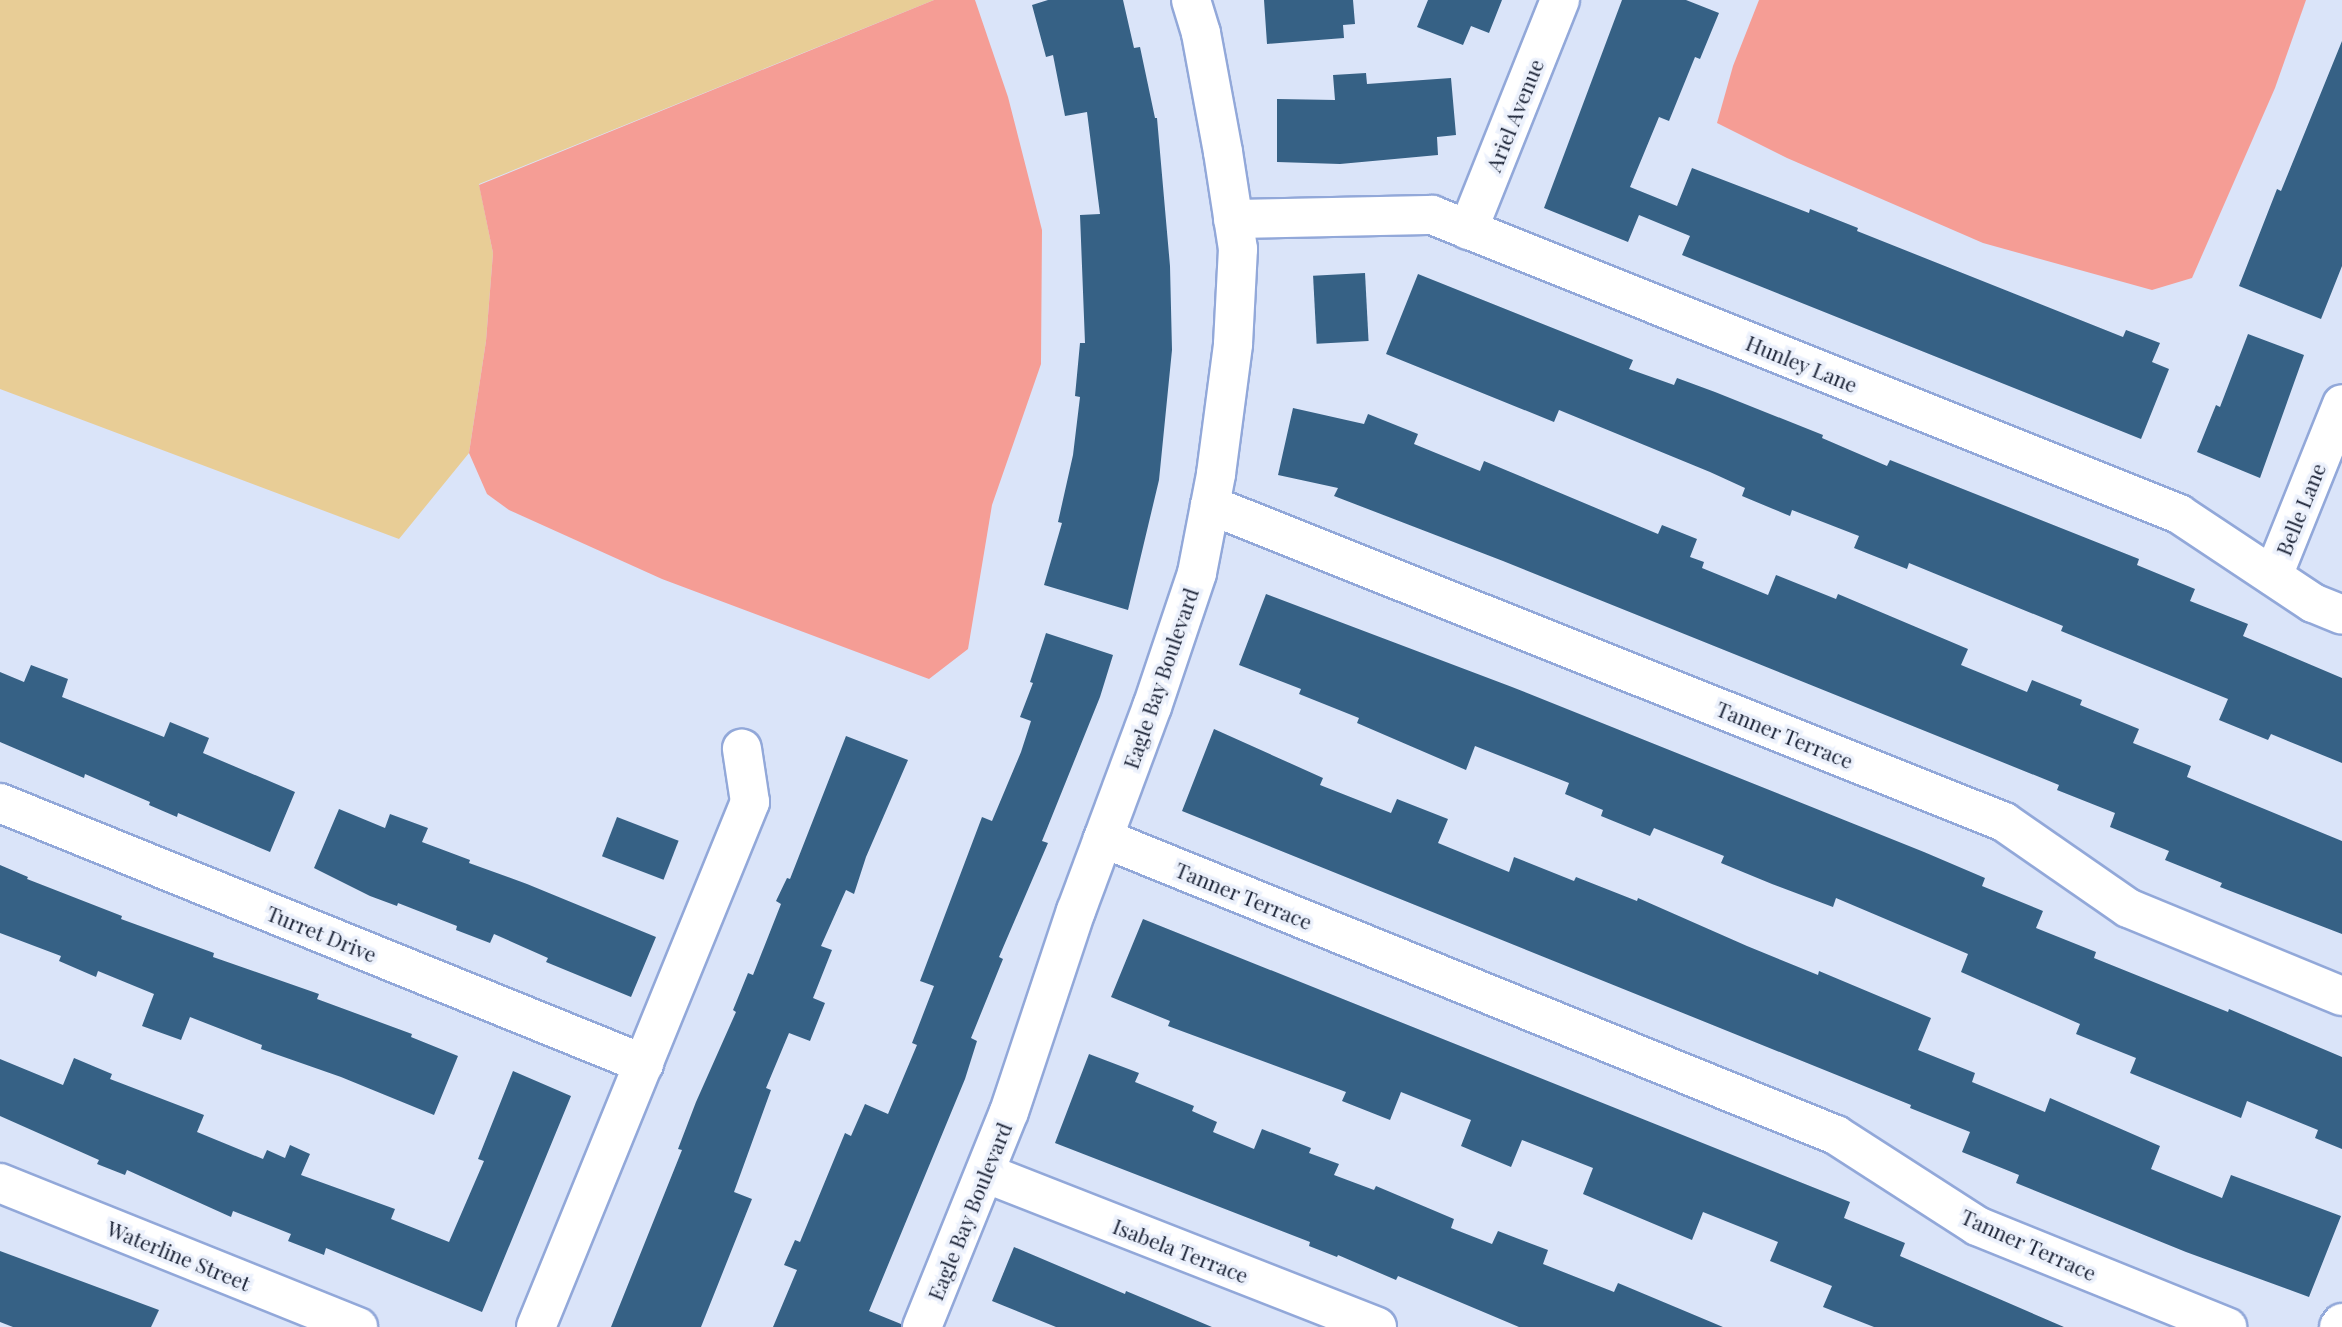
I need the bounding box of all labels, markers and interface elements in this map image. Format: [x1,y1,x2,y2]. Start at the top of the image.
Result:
street label: Ariel Avenue [1480,55,1548,175]
street label: Hunley Lane [1742,329,1862,397]
street label: Belle Lane [2270,459,2330,559]
street label: Eagle Bay Boulevard [1117,584,1203,772]
street label: Tanner Terrace [1712,695,1858,773]
street label: Tanner Terrace [1171,856,1317,934]
street label: Turret Drive [263,899,381,967]
street label: Eagle Bay Boulevard [922,1118,1016,1304]
street label: Tanner Terrace [1957,1203,2101,1285]
street label: Isabela Terrace [1109,1212,1253,1288]
street label: Waterline Street [104,1215,254,1295]

